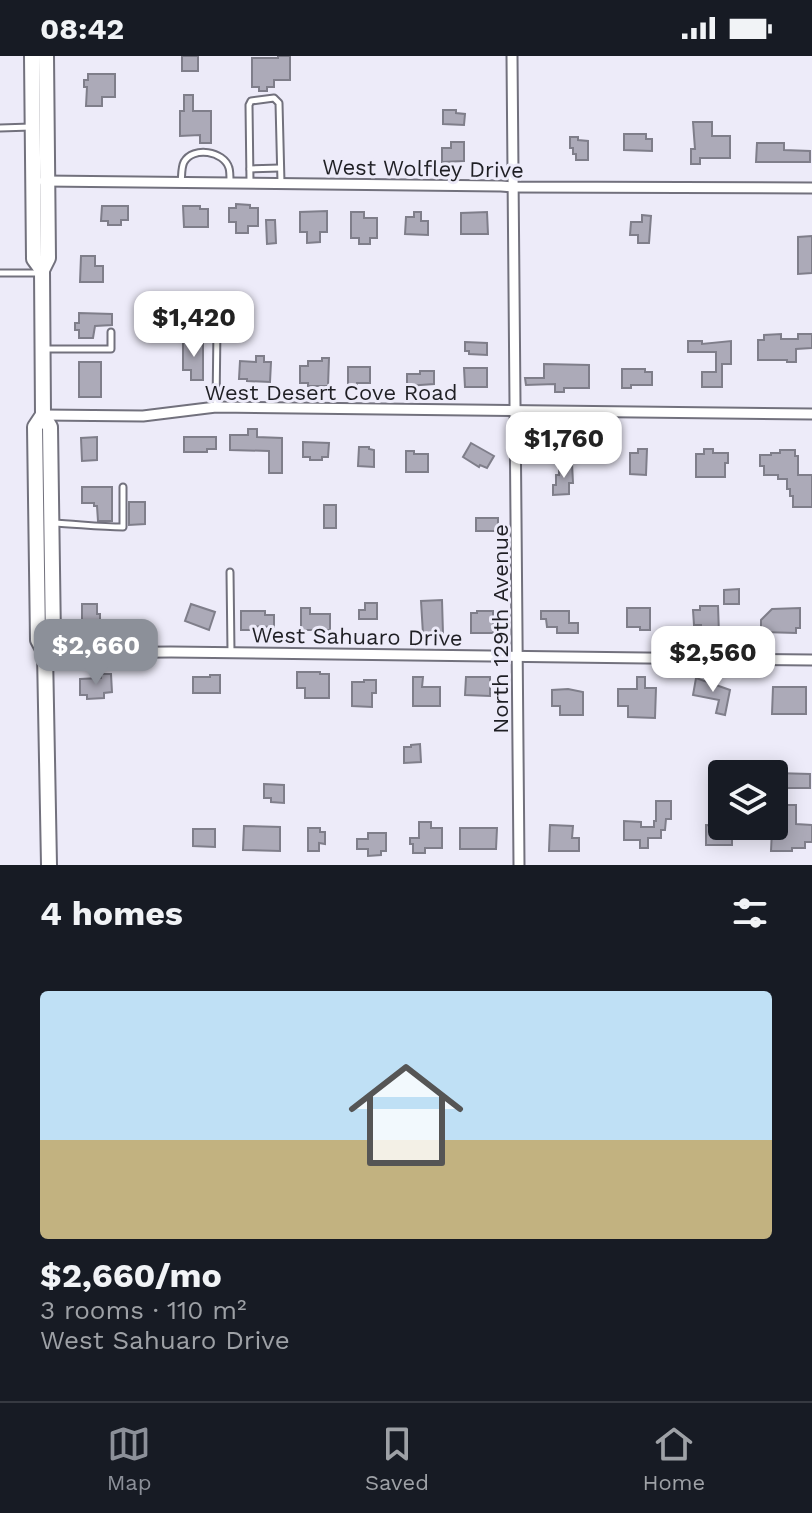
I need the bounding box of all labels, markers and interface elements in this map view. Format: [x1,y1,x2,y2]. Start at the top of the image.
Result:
text: 08:42 [40,11,124,46]
street label: West Wolfley Drive [322,154,524,183]
pin: $1,420 [129,291,259,359]
text: $1,420 [152,302,236,332]
street label: West Desert Cove Road [205,380,457,405]
pin: $1,760 [499,412,629,480]
text: $1,760 [524,423,604,453]
street label: North 129th Avenue [488,524,513,734]
pin: $2,660 [31,619,161,687]
street label: West Sahuaro Drive [251,622,463,651]
pin: $2,560 [648,626,778,694]
text: $2,660 [52,630,140,660]
text: $2,560 [669,637,757,667]
map controls [708,760,788,840]
button: layers [708,760,788,840]
icon: filters [728,891,772,935]
text: 4 homes [40,893,183,933]
icon: home [334,1043,478,1187]
text: $2,660/mo [40,1255,222,1295]
text: 3 rooms · 110 m² [40,1295,247,1325]
text: West Sahuaro Drive [40,1325,290,1355]
tab: Map [107,1422,152,1495]
tab: Saved [365,1422,429,1495]
tab: Home [642,1422,705,1495]

